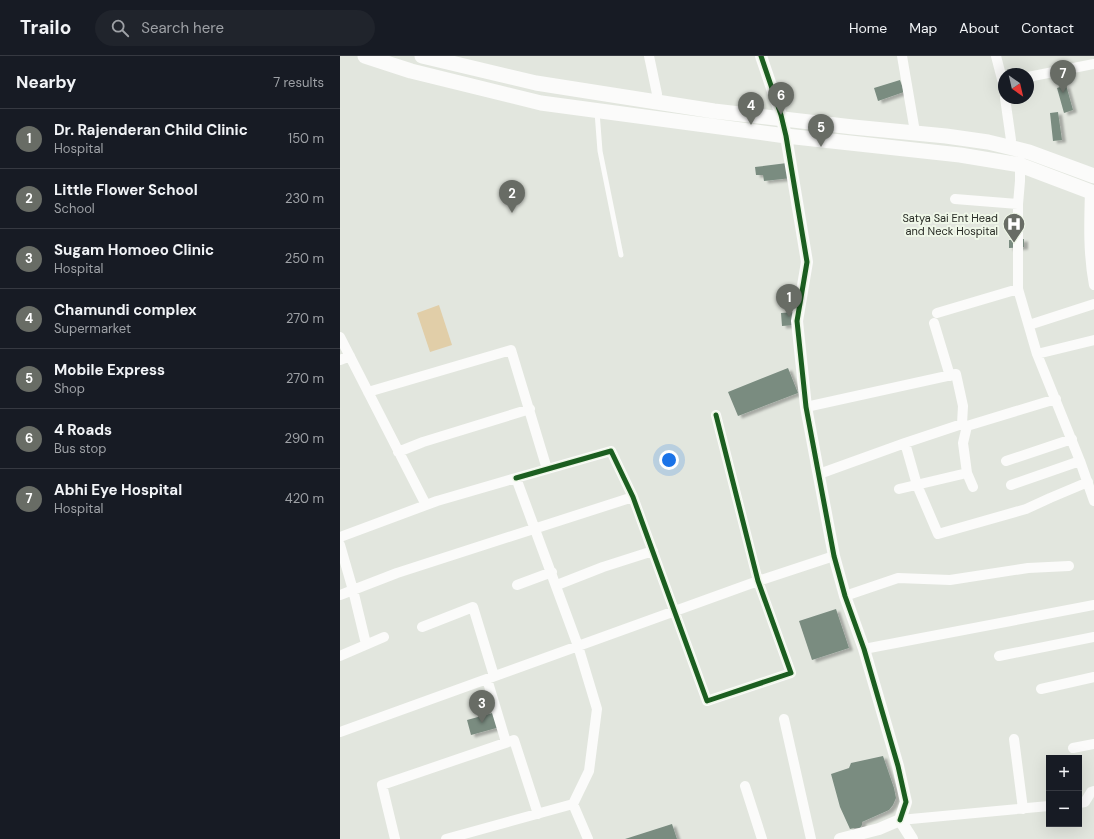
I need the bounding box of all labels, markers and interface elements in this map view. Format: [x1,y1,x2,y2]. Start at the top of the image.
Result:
search box [95,10,375,46]
text: Trailo [20,15,71,40]
icon: search [109,17,131,39]
text: Search here [141,18,224,38]
text: Home [849,19,887,37]
text: Map [909,19,937,37]
text: About [959,19,999,37]
text: Contact [1021,19,1074,37]
pin: 7 [1050,60,1076,93]
north arrow [998,68,1034,104]
text: Nearby [16,71,76,93]
text: 7 results [273,74,324,91]
pin: 6 [768,82,794,115]
pin: 4 [738,92,764,125]
pin: 5 [808,114,834,147]
text: Dr. Rajenderan Child Clinic [54,120,248,140]
text: 1 [27,130,31,147]
text: 150 m [288,130,324,147]
text: Hospital [54,140,103,157]
text: Little Flower School [54,180,198,200]
pin: 2 [499,180,525,213]
text: 2 [25,190,33,207]
text: 230 m [285,190,324,207]
text: School [54,200,95,217]
place label: Satya Sai Ent Head and Neck Hospital [902,211,998,238]
hospital icon: Satya Sai Ent Head and Neck Hospital [1001,211,1027,244]
text: Sugam Homoeo Clinic [54,240,214,260]
text: 3 [25,250,33,267]
text: 250 m [285,250,324,267]
text: Hospital [54,260,103,277]
pin: 1 [776,284,802,317]
text: Chamundi complex [54,300,196,320]
text: 4 [25,310,33,327]
text: 270 m [286,310,324,327]
text: Supermarket [54,320,131,337]
text: Mobile Express [54,360,165,380]
text: 5 [25,370,33,387]
text: 270 m [286,370,324,387]
text: Shop [54,380,85,397]
text: 4 Roads [54,420,112,440]
text: 6 [25,430,33,447]
text: 290 m [285,430,324,447]
text: Bus stop [54,440,106,457]
your location [659,450,679,470]
text: Abhi Eye Hospital [54,480,182,500]
text: 7 [26,490,32,507]
text: 420 m [285,490,324,507]
text: Hospital [54,500,103,517]
pin: 3 [469,690,495,723]
map controls [1046,755,1082,827]
button: + [1046,755,1082,791]
button: − [1046,791,1082,827]

